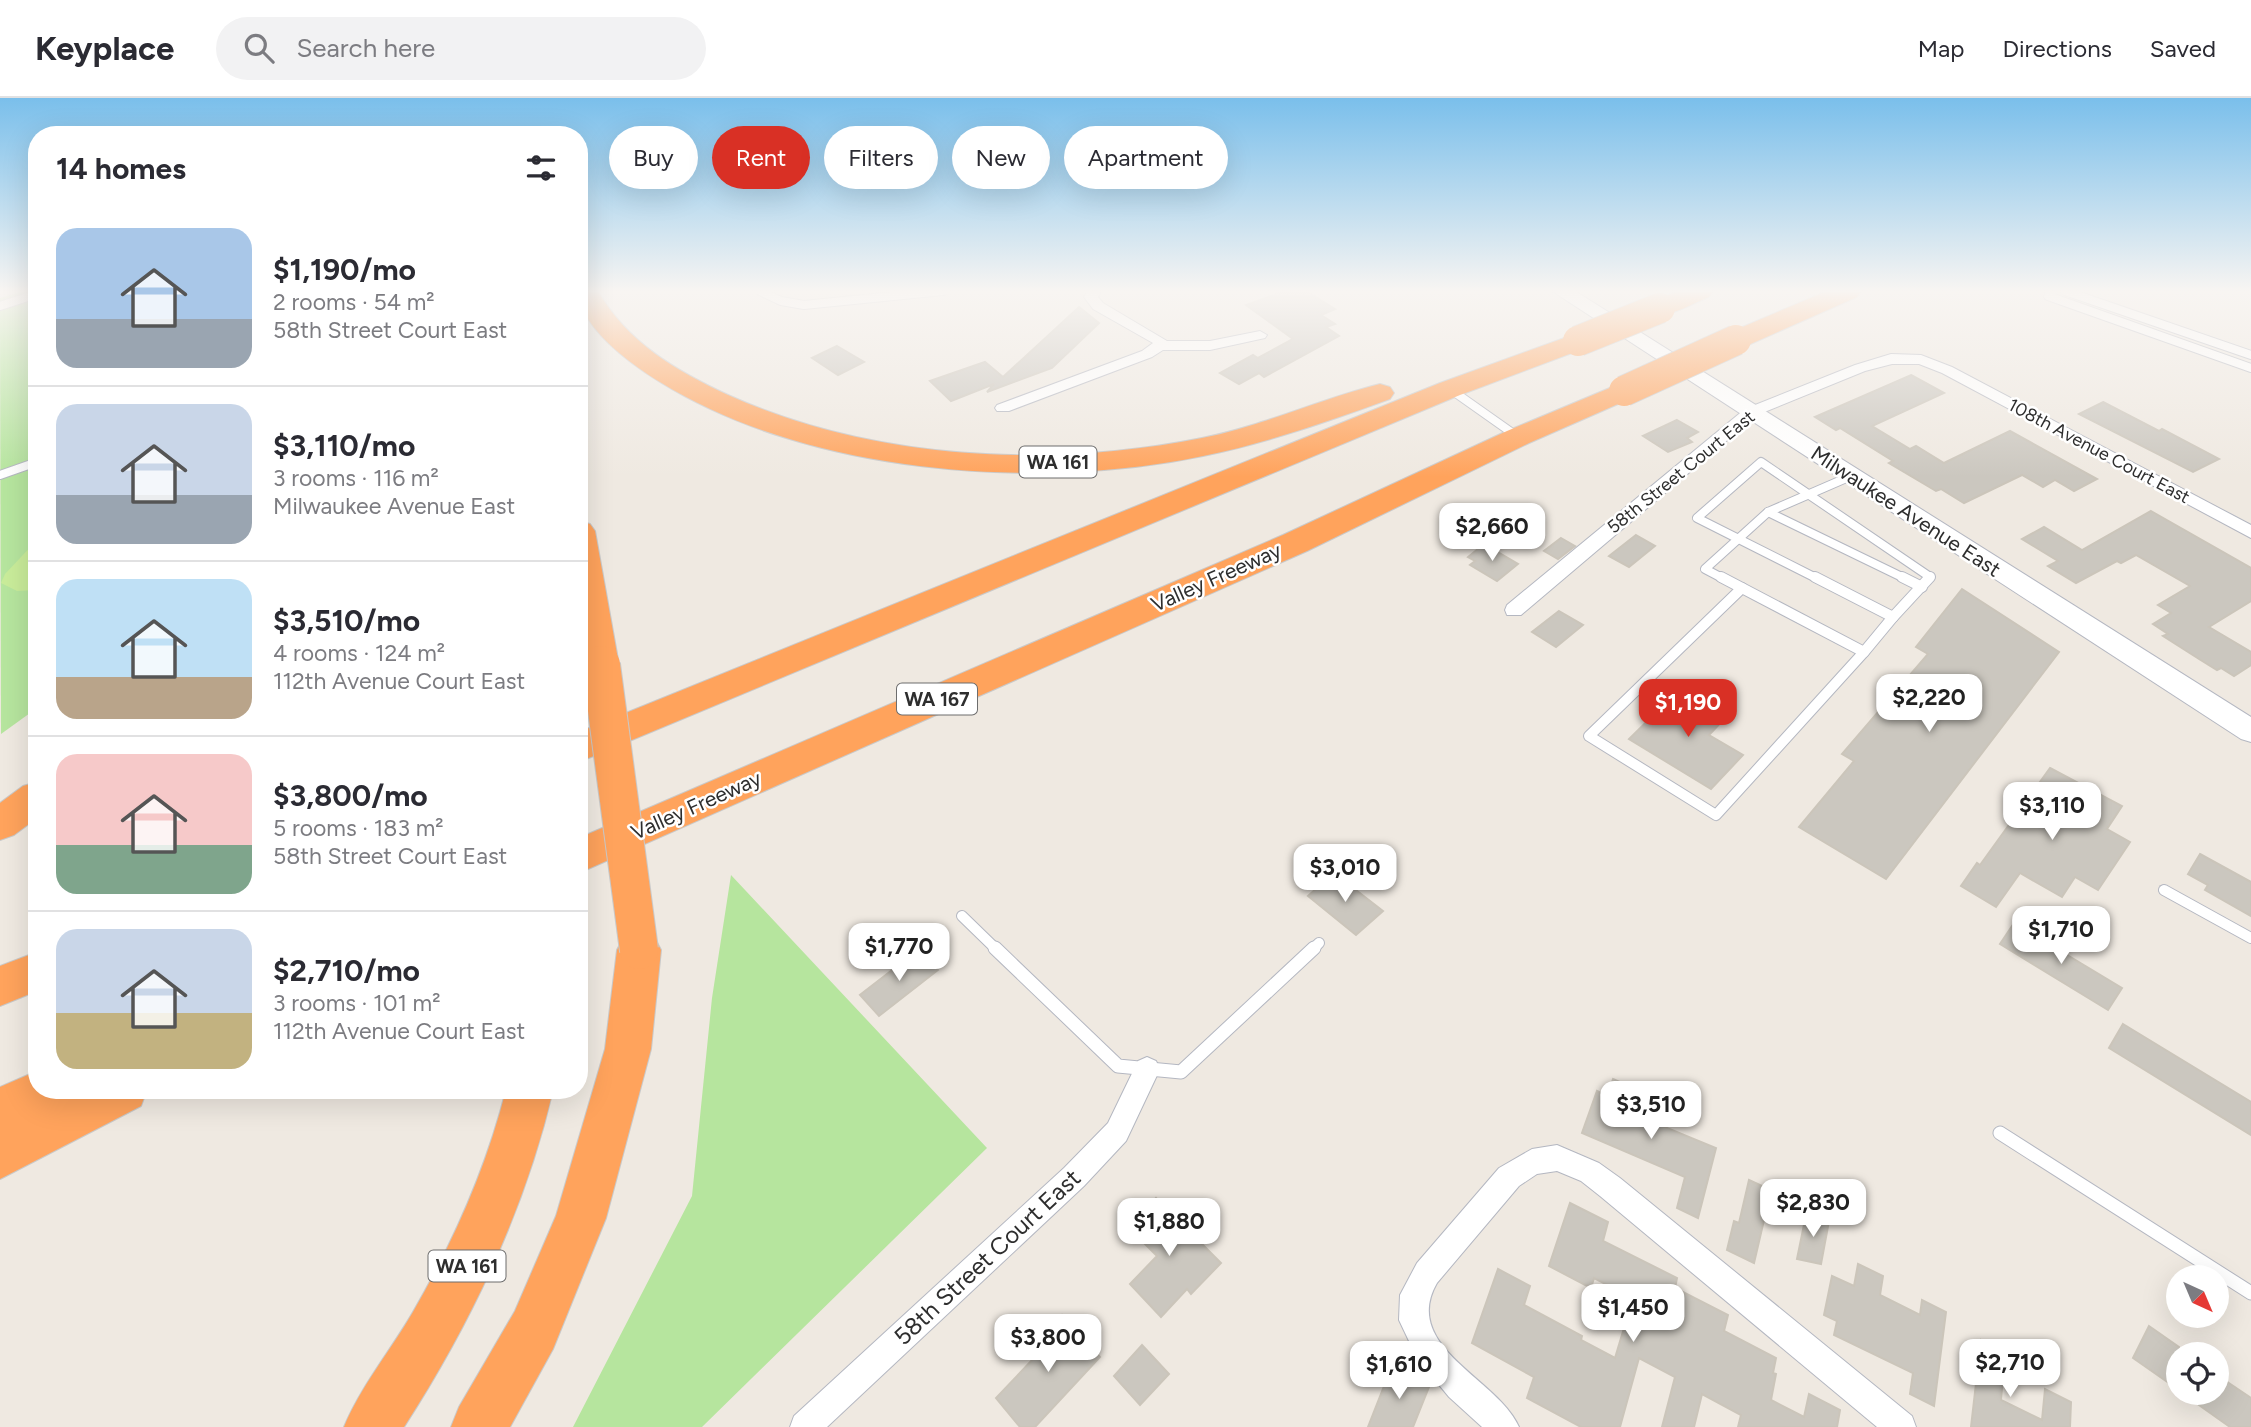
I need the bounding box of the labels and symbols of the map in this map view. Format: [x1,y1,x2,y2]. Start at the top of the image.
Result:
street label: 108th Avenue Court East [2004,394,2194,508]
street label: 58th Street Court East [1603,406,1759,538]
street label: Milwaukee Avenue East [1806,440,2006,582]
road number: WA 161 [1020,446,1096,478]
pin: $2,660 [1435,504,1549,563]
street label: Valley Freeway [1147,537,1285,617]
pin: $2,220 [1872,674,1986,734]
pin: $1,190 [1631,680,1745,739]
road number: WA 167 [897,684,977,714]
street label: Valley Freeway [627,765,765,845]
pin: $3,110 [1995,782,2109,842]
pin: $3,010 [1288,844,1402,904]
pin: $1,710 [2004,906,2118,966]
pin: $1,770 [842,924,956,983]
pin: $3,510 [1594,1082,1708,1141]
street label: 58th Street Court East [888,1163,1086,1351]
pin: $2,830 [1756,1180,1870,1239]
pin: $1,880 [1112,1198,1226,1258]
road number: WA 161 [428,1250,505,1282]
north arrow [2166,1265,2230,1328]
pin: $1,450 [1576,1284,1690,1344]
pin: $3,800 [991,1314,1105,1374]
pin: $2,710 [1953,1340,2067,1399]
pin: $1,610 [1342,1342,1456,1401]

